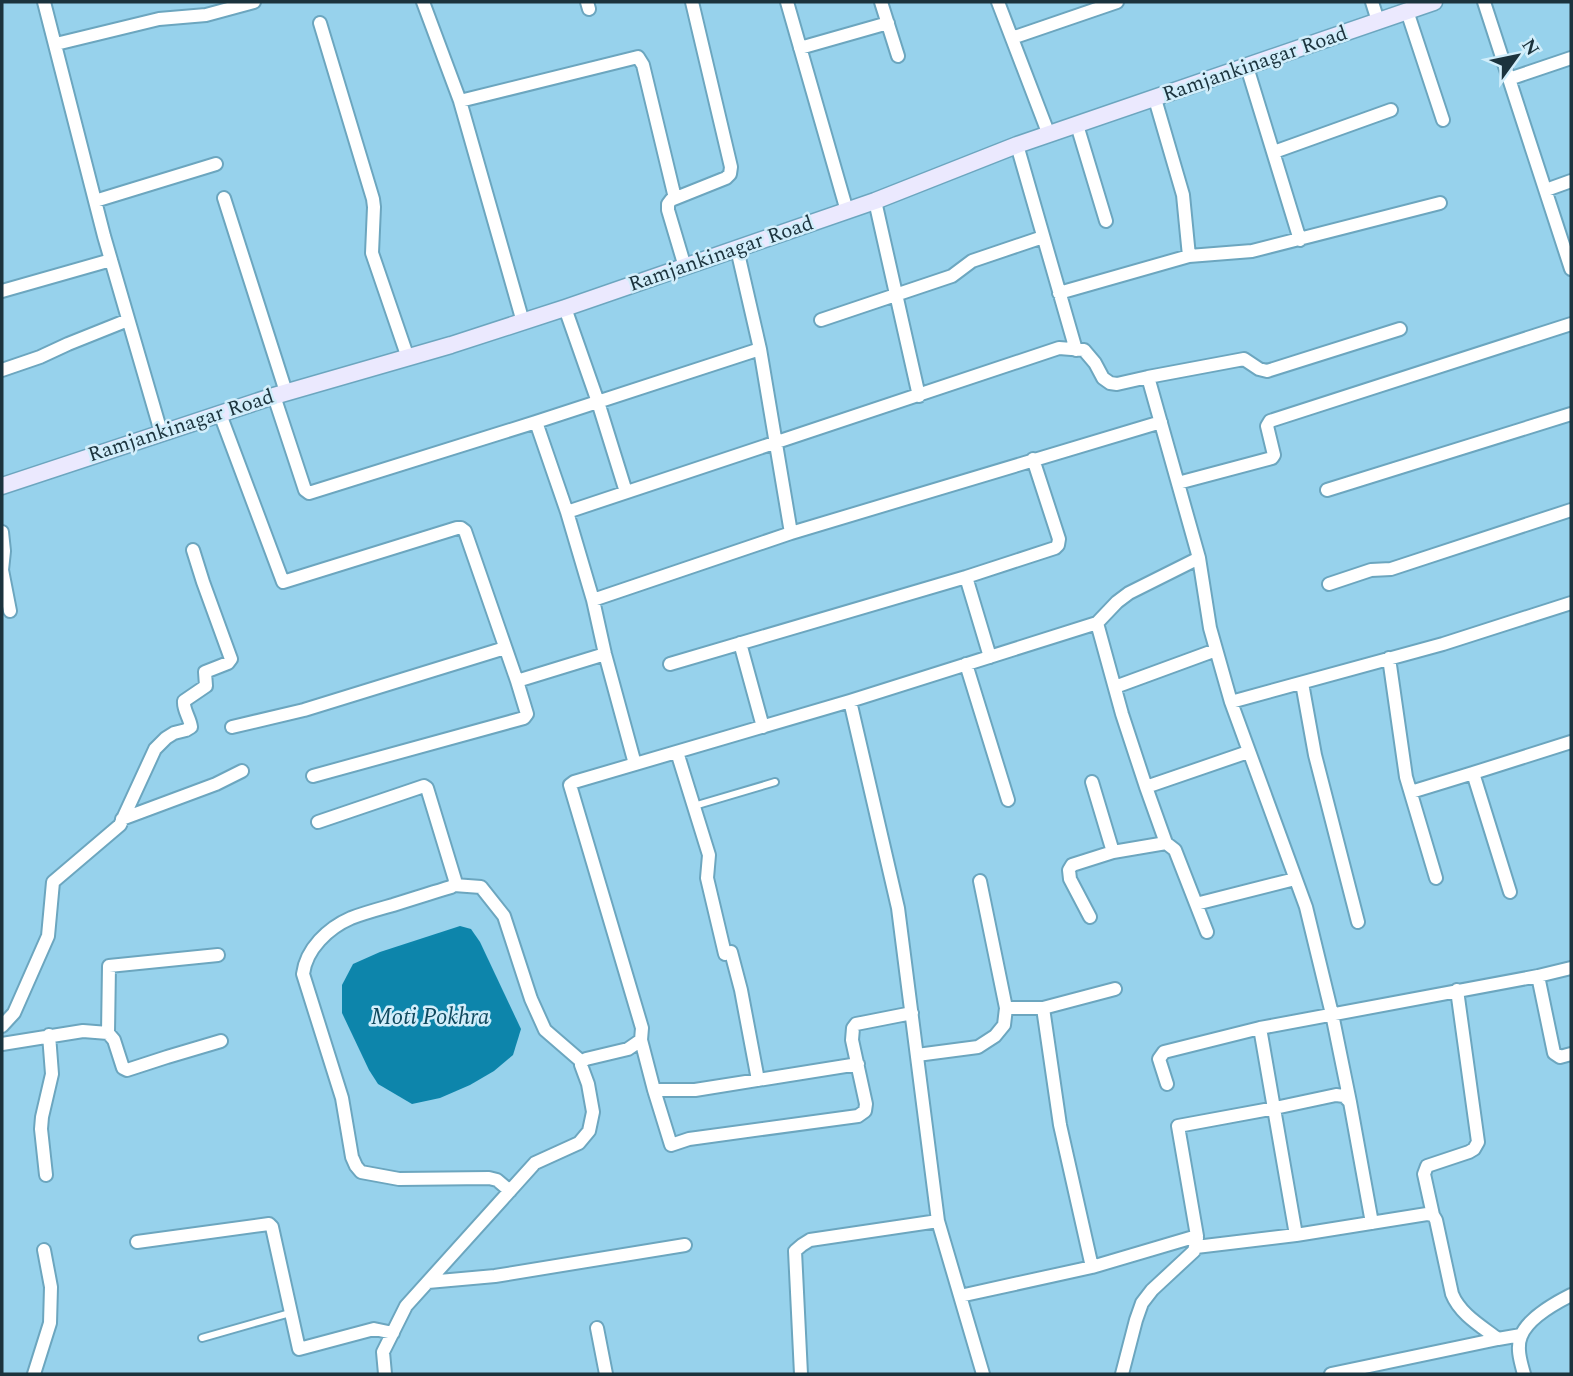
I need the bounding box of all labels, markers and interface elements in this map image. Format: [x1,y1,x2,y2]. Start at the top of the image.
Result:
street label: Ramjankinagar Road [1158,17,1352,111]
north arrow [1482,21,1552,91]
text: N [1514,33,1546,62]
street label: Ramjankinagar Road [624,207,818,301]
street label: Ramjankinagar Road [84,381,278,471]
water label: Moti Pokhra [371,1000,490,1035]

